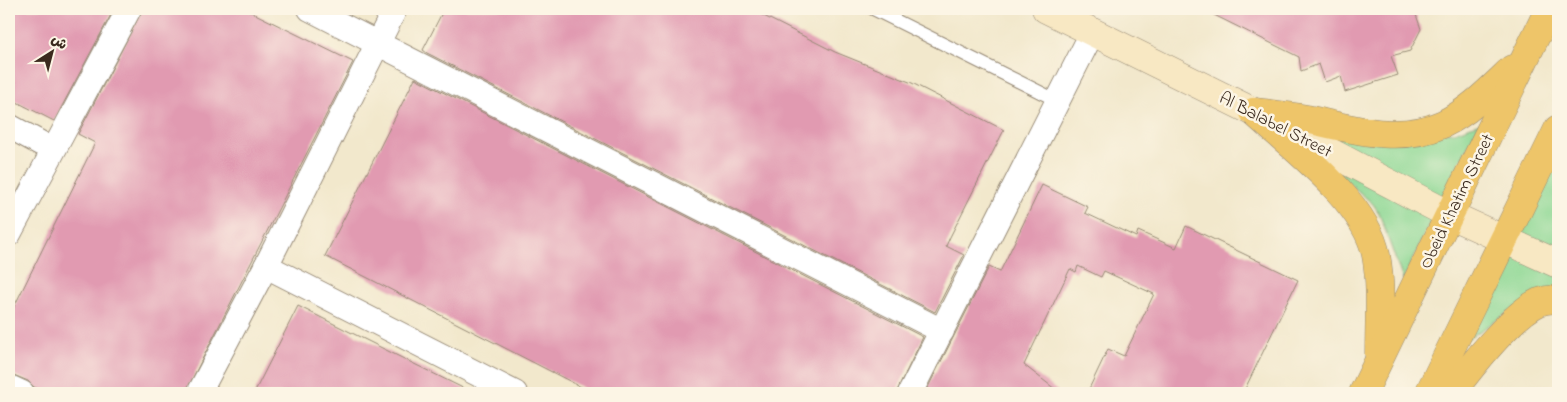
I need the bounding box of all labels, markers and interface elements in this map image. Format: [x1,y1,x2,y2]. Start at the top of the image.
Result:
north arrow [28,28,78,78]
text: ش [46,30,71,56]
street label: Al Balabel Street [1214,86,1336,165]
street label: Obeid Khatim Street [1414,130,1502,274]

